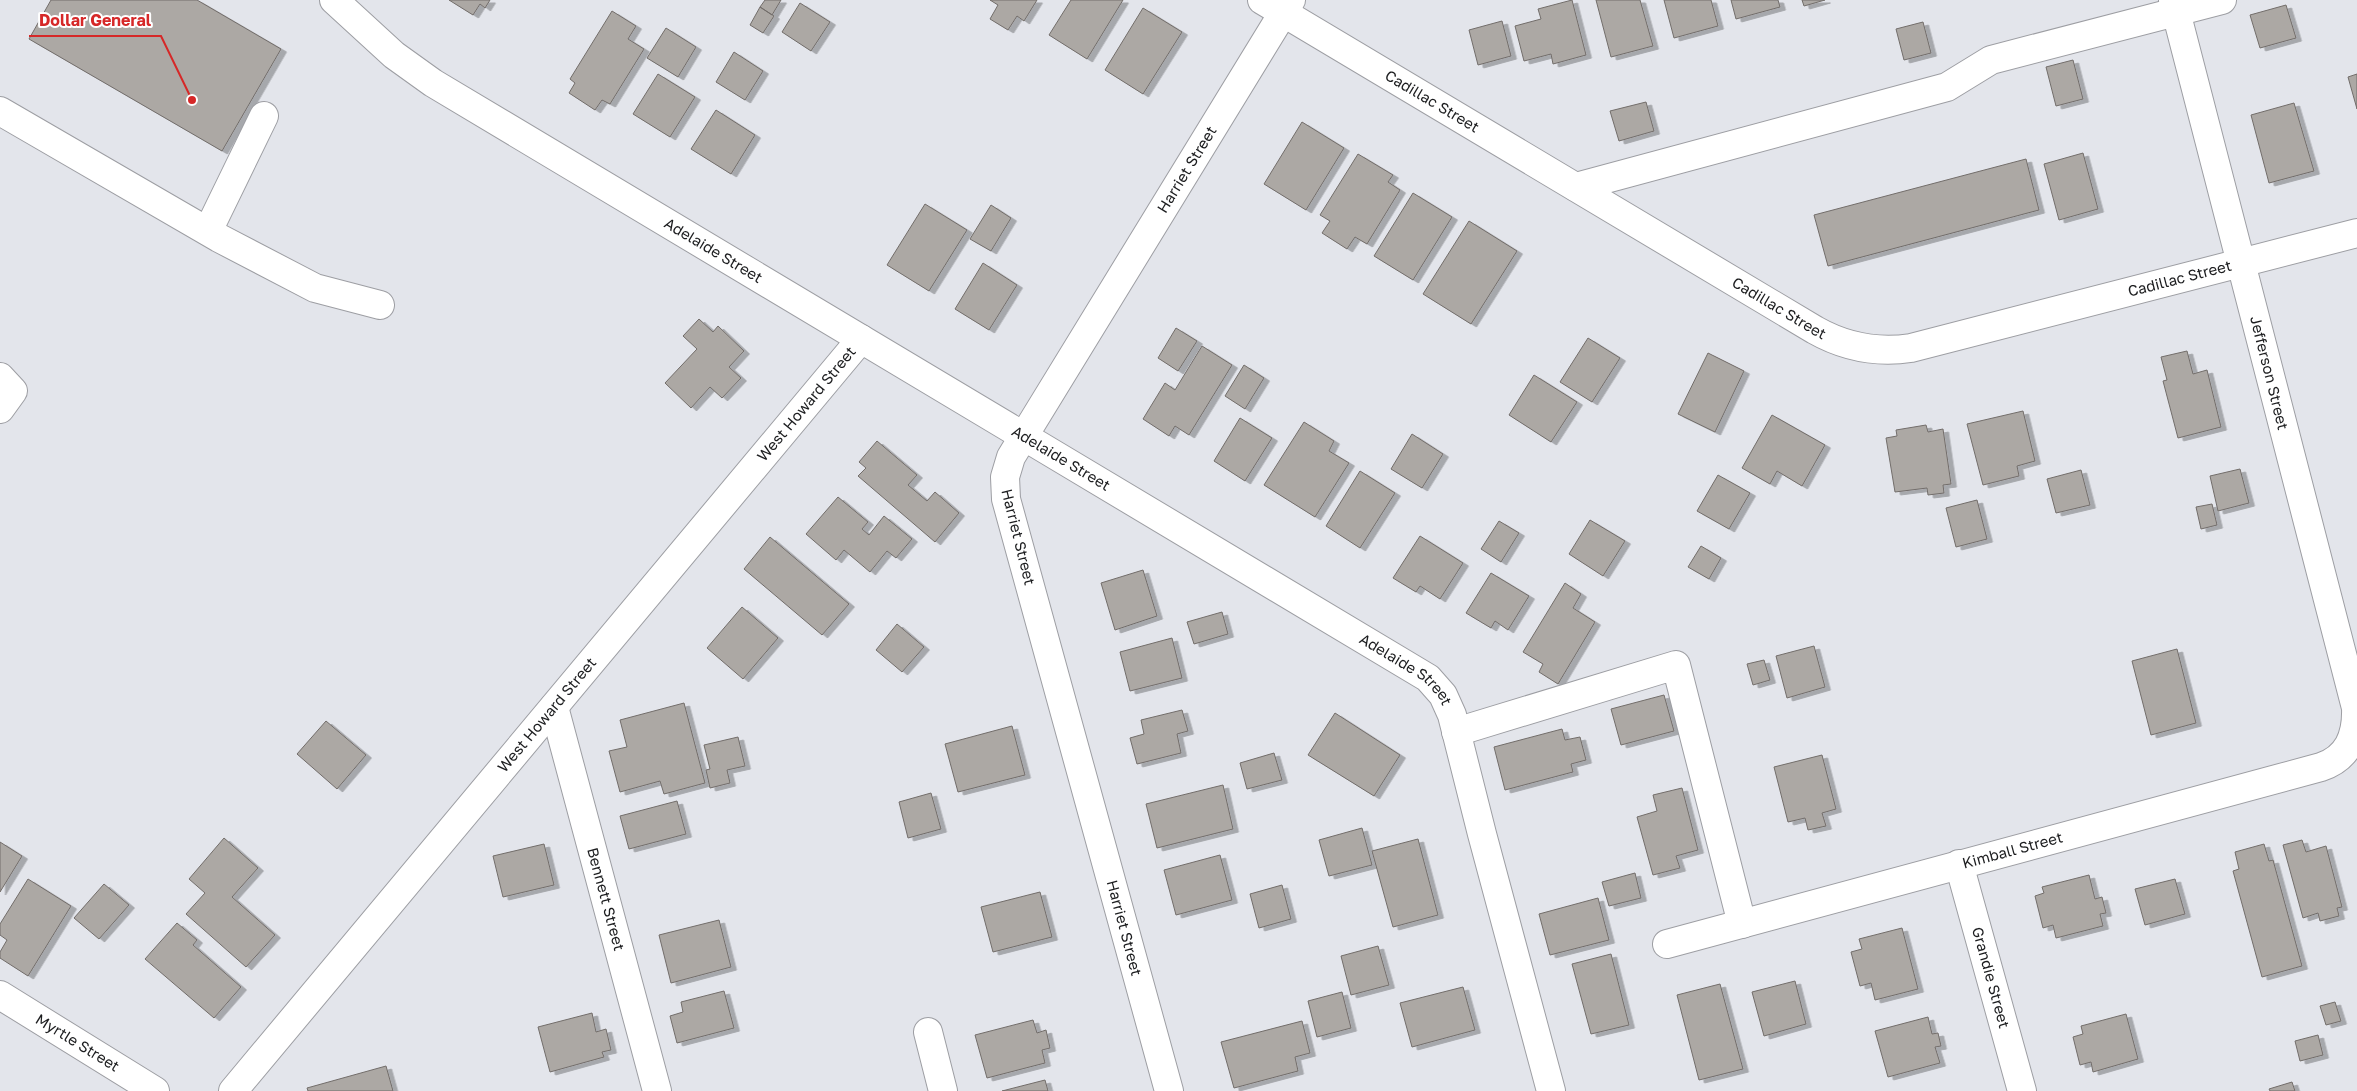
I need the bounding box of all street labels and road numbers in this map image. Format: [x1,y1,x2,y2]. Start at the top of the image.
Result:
street label: Cadillac Street [1382,66,1483,136]
street label: Harriet Street [1153,122,1220,216]
street label: Adelaide Street [661,213,766,286]
street label: Cadillac Street [2126,256,2233,300]
street label: Cadillac Street [1729,273,1829,342]
street label: Jefferson Street [2247,314,2293,432]
street label: West Howard Street [753,342,859,464]
street label: Adelaide Street [1009,421,1114,494]
street label: Harriet Street [998,487,1040,587]
street label: Adelaide Street [1357,629,1456,708]
street label: West Howard Street [493,653,599,775]
street label: Kimball Street [1960,827,2064,872]
street label: Bennett Street [584,845,629,952]
street label: Harriet Street [1104,878,1146,978]
street label: Grandie Street [1969,925,2014,1030]
street label: Myrtle Street [33,1009,123,1075]

